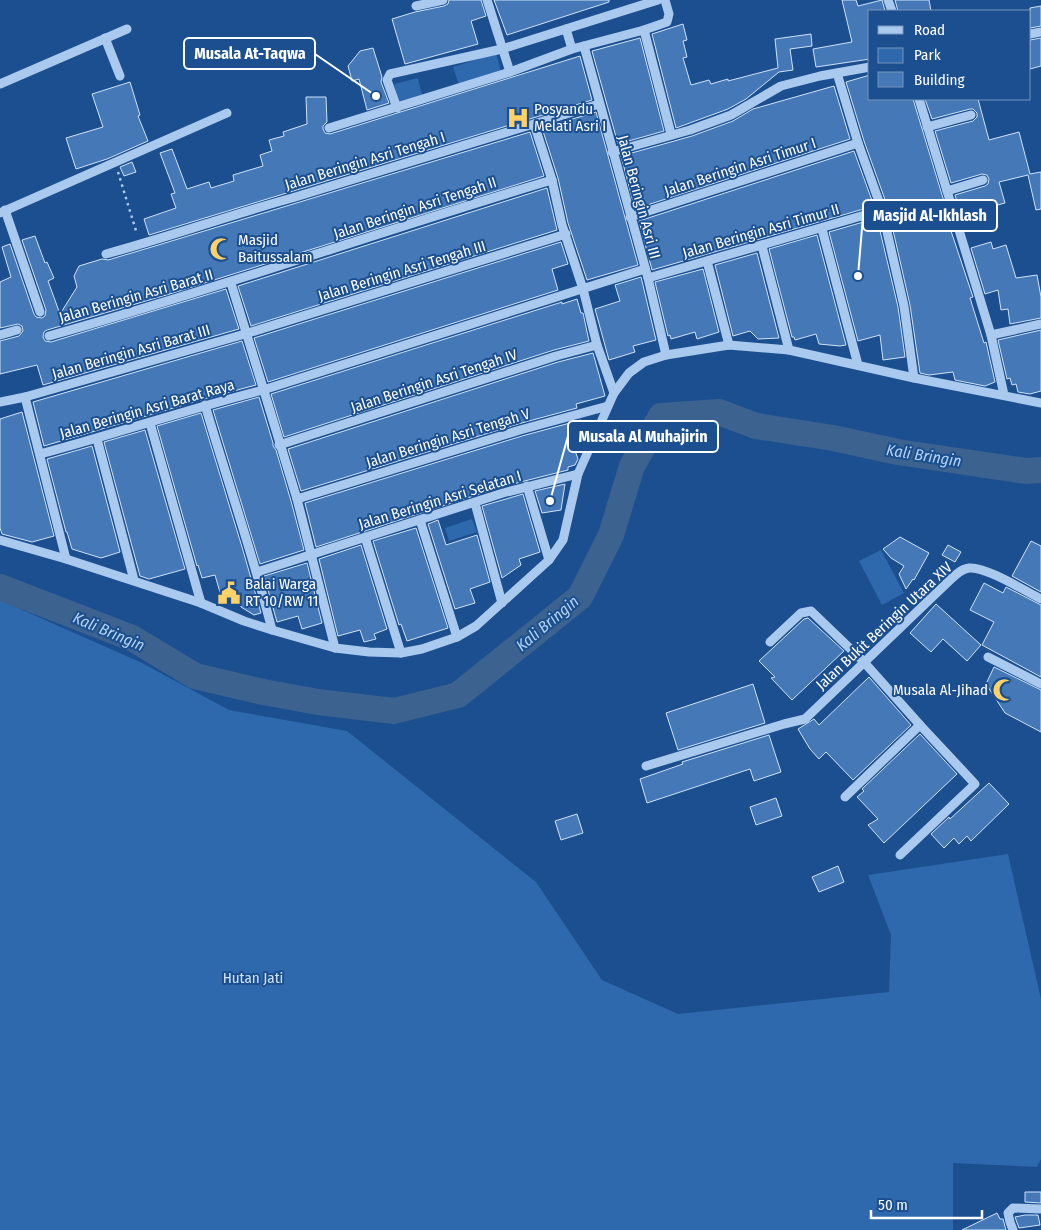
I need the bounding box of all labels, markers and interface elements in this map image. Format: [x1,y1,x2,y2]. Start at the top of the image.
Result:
legend [868,10,1031,100]
text: Road [914,21,945,39]
callout: Musala At-Taqwa [184,38,315,69]
text: Musala At-Taqwa [194,44,306,63]
text: Park [914,46,941,64]
text: Building [914,71,965,89]
place label: Posyandu Melati Asri I [534,100,606,135]
hospital icon: Posyandu Melati Asri I [505,105,531,131]
street label: Jalan Beringin Asri Tengah I [283,128,447,194]
street label: Jalan Beringin Asri III [614,133,664,261]
street label: Jalan Beringin Asri Timur I [662,134,818,200]
street label: Jalan Beringin Asri Tengah II [331,173,499,243]
street label: Jalan Beringin Asri Timur II [680,200,842,262]
callout: Masjid Al-Ikhlash [863,200,997,231]
text: Masjid Al-Ikhlash [873,206,987,225]
place label: Masjid Baitussalam [238,231,313,266]
mosque icon: Masjid Baitussalam [208,236,234,262]
street label: Jalan Beringin Asri Tengah III [316,237,488,305]
street label: Jalan Beringin Asri Barat II [57,265,215,327]
street label: Jalan Beringin Asri Barat III [50,321,212,383]
street label: Jalan Beringin Asri Tengah IV [348,345,520,416]
street label: Jalan Beringin Asri Barat Raya [58,375,236,443]
street label: Jalan Beringin Asri Tengah V [364,404,532,471]
callout: Musala Al Muhajirin [568,421,718,452]
text: Musala Al Muhajirin [578,427,708,446]
water label: Kali Bringin [885,440,963,471]
street label: Jalan Beringin Asri Selatan I [356,467,524,533]
street label: Jalan Bukit Beringin Utara XIV [812,558,956,694]
place label: Balai Warga RT 10/RW 11 [245,575,318,610]
public building icon: Balai Warga RT 10/RW 11 [216,580,242,606]
water label: Kali Bringin [512,592,583,655]
water label: Kali Bringin [70,608,147,655]
mosque icon: Musala Al-Jihad [991,677,1017,703]
place label: Musala Al-Jihad [893,681,988,699]
park label: Hutan Jati [223,969,283,987]
scale bar [871,1188,982,1220]
text: 50 m [878,1196,908,1214]

